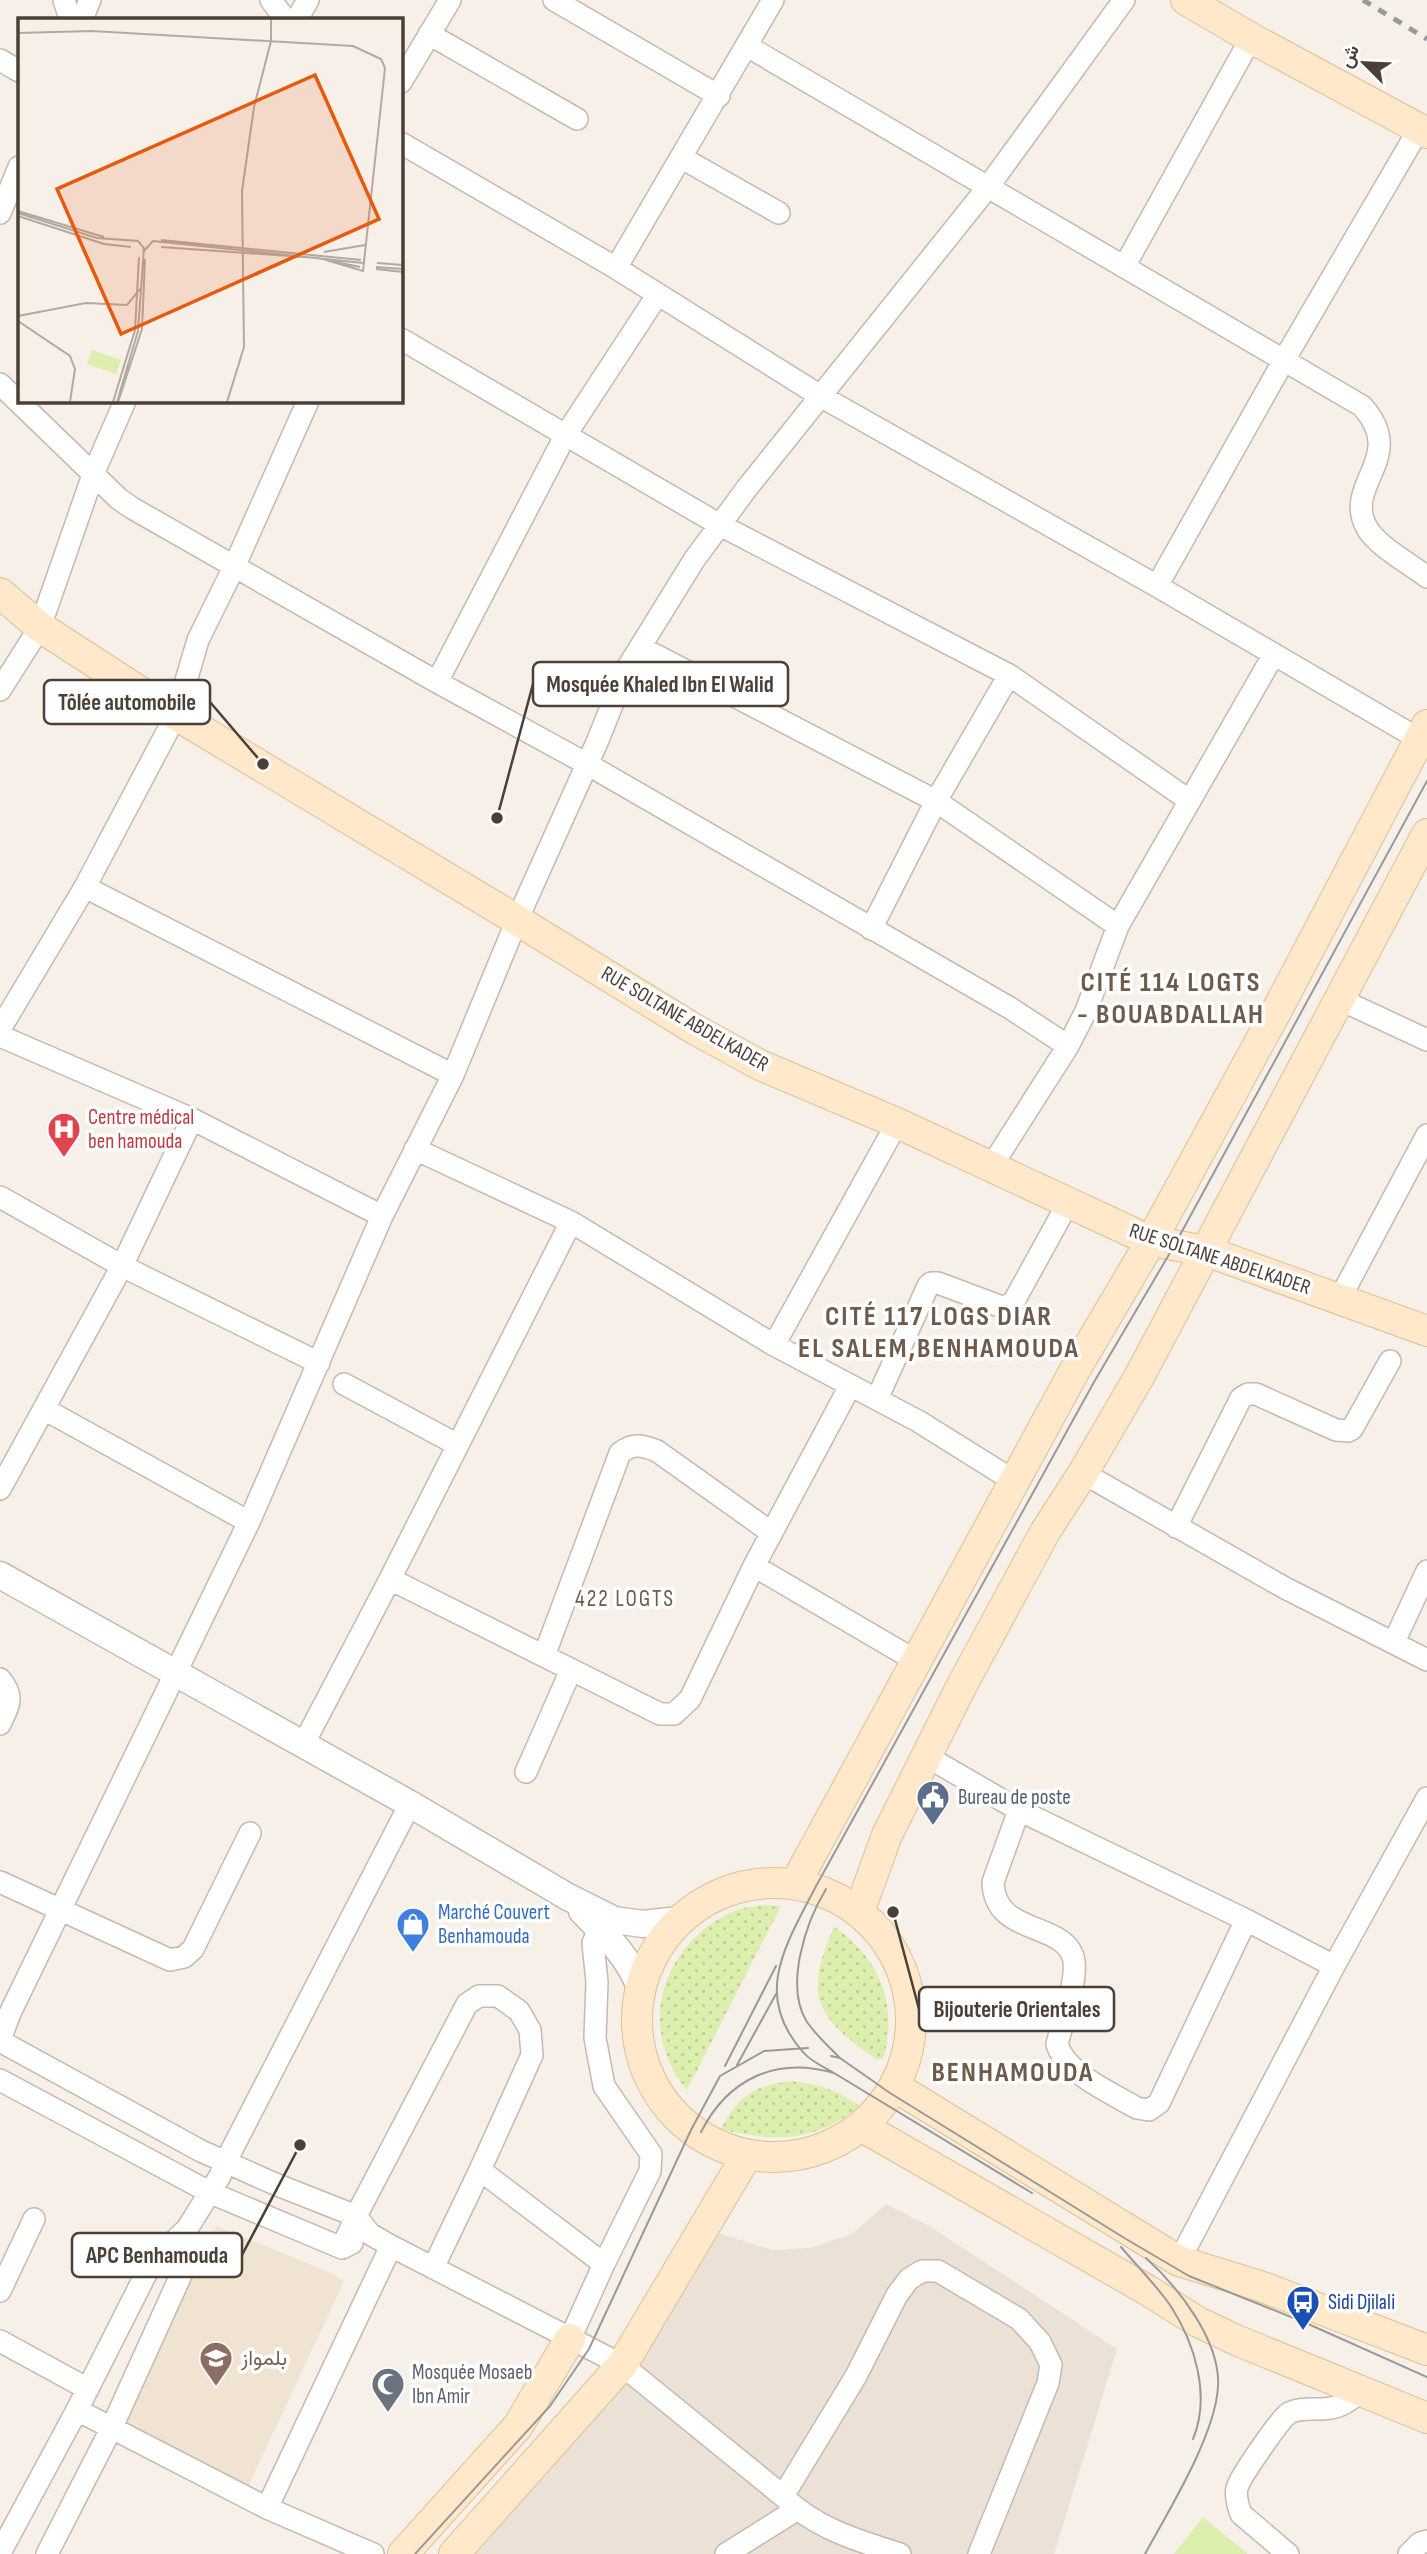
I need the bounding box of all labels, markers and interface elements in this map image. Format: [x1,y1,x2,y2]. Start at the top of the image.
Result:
inset map [18,18,402,402]
north arrow [1329,28,1399,98]
text: ش [1335,41,1365,72]
callout: Mosquée Khaled Ibn El Walid [533,662,788,706]
text: Mosquée Khaled Ibn El Walid [546,671,774,699]
callout: Tôlée automobile [44,680,210,724]
text: Tôlée automobile [58,689,196,717]
street label: RUE SOLTANE ABDELKADER [597,961,773,1077]
district label: CITÉ 114 LOGTS - BOUABDALLAH [1077,966,1265,1031]
place label: Centre médical ben hamouda [88,1105,194,1154]
hospital icon: Centre médical ben hamouda [45,1110,83,1159]
street label: RUE SOLTANE ABDELKADER [1126,1218,1314,1300]
district label: CITÉ 117 LOGS DIAR EL SALEM,BENHAMOUDA [798,1300,1080,1365]
district label: 422 LOGTS [575,1585,675,1613]
public building icon: Bureau de poste [914,1778,952,1827]
place label: Bureau de poste [958,1785,1071,1810]
place label: Marché Couvert Benhamouda [438,1900,550,1949]
shop icon: Marché Couvert Benhamouda [394,1905,432,1954]
callout: Bijouterie Orientales [919,1987,1114,2031]
text: Bijouterie Orientales [934,1996,1101,2024]
district label: BENHAMOUDA [932,2056,1094,2089]
callout: APC Benhamouda [72,2233,242,2277]
text: APC Benhamouda [85,2242,228,2270]
bus stop icon: Sidi Djilali [1284,2283,1322,2332]
place label: Sidi Djilali [1328,2290,1395,2315]
school or university icon: بلمواز [197,2339,235,2388]
place label: بلمواز [240,2346,287,2371]
place label: Mosquée Mosaeb Ibn Amir [412,2360,532,2409]
mosque icon: Mosquée Mosaeb Ibn Amir [369,2365,407,2414]

